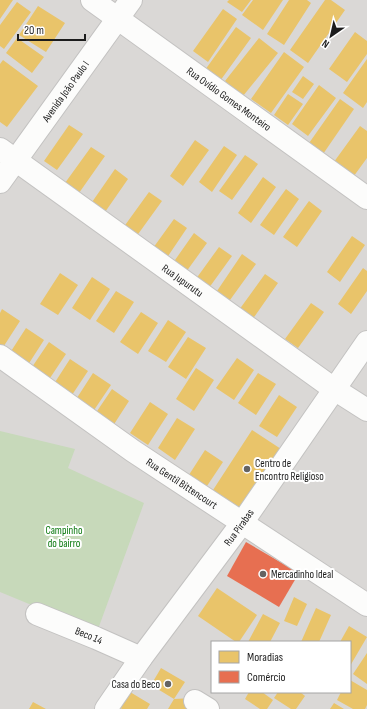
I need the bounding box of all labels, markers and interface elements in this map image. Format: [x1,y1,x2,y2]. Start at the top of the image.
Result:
scale bar [18,16,85,42]
north arrow [311,16,351,56]
text: 20 m [24,23,44,38]
text: N [320,37,332,51]
street label: Avenida João Paulo I [39,58,92,125]
street label: Rua Ovídio Gomes Monteiro [184,64,274,134]
street label: Rua Jupurutu [160,261,206,300]
street label: Rua Gentil Bittencourt [144,455,221,512]
place label: Centro de Encontro Religioso [255,457,324,483]
marker: Centro de Encontro Religioso [242,464,252,474]
street label: Rua Pirabas [221,506,256,548]
park label: Campinho do bairro [45,524,83,550]
place label: Mercadinho Ideal [271,568,333,581]
marker: Mercadinho Ideal [258,569,268,579]
street label: Beco 14 [73,624,105,647]
legend [211,641,351,693]
text: Moradias [247,650,283,665]
text: Comércio [247,670,286,685]
place label: Casa do Beco [112,678,160,691]
marker: Casa do Beco [163,679,173,689]

